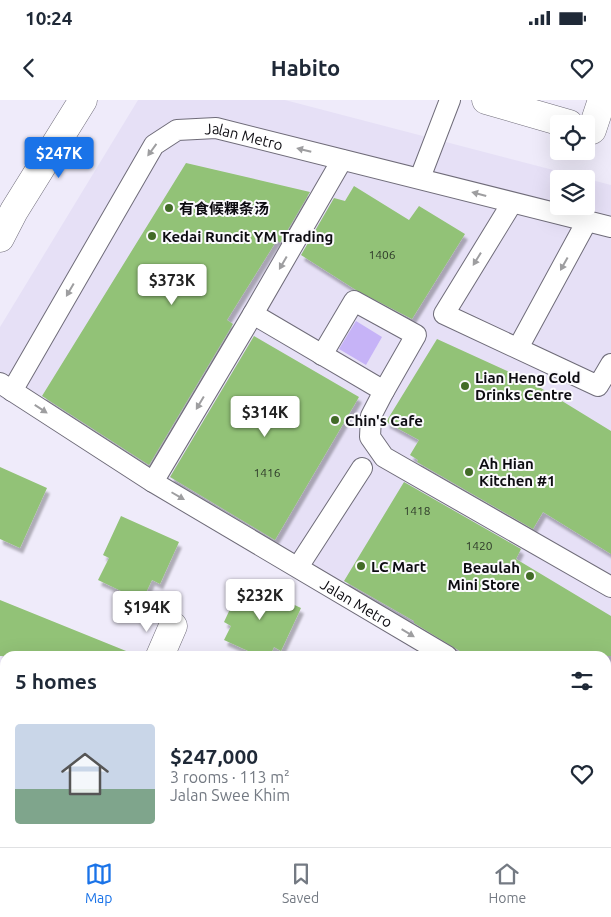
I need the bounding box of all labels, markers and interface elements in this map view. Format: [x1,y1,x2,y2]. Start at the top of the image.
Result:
text: 10:24 [25,7,73,29]
icon: back [15,54,43,82]
icon: heart [568,54,596,82]
text: Habito [271,55,340,80]
map controls [550,115,595,215]
button: locate [550,115,595,160]
street label: Jalan Metro [204,119,285,153]
pin: $247K [24,136,94,179]
one-way arrow [147,143,157,157]
text: $247K [36,144,82,162]
one-way arrow [297,146,312,154]
button: layers [550,170,595,215]
one-way arrow [471,190,486,198]
place label: 有食候粿条汤 [179,200,269,217]
marker: 有食候粿条汤 [163,202,175,214]
place label: Kedai Runcit YM Trading [162,228,333,245]
marker: Kedai Runcit YM Trading [146,230,158,242]
house number: 1406 [368,248,396,261]
one-way arrow [473,253,482,266]
one-way arrow [278,256,287,269]
one-way arrow [560,256,568,271]
pin: $373K [137,264,207,306]
text: $373K [149,271,195,289]
one-way arrow [66,283,75,297]
place label: Lian Heng Cold Drinks Centre [475,369,581,403]
marker: Lian Heng Cold Drinks Centre [459,380,471,392]
one-way arrow [196,396,205,409]
pin: $314K [230,396,300,438]
text: $314K [242,403,288,421]
one-way arrow [34,405,48,414]
place label: Chin's Cafe [345,412,423,429]
marker: Chin's Cafe [329,414,341,426]
place label: Ah Hian Kitchen #1 [479,455,555,489]
house number: 1416 [253,466,281,479]
marker: Ah Hian Kitchen #1 [463,466,475,478]
one-way arrow [172,492,185,501]
house number: 1418 [403,504,431,517]
house number: 1420 [465,539,493,552]
place label: LC Mart [371,558,427,575]
place label: Beaulah Mini Store [448,559,520,593]
marker: LC Mart [355,560,367,572]
marker: Beaulah Mini Store [524,570,536,582]
street label: Jalan Metro [318,575,396,630]
pin: $232K [225,578,295,621]
text: $232K [237,586,283,604]
pin: $194K [112,590,182,633]
text: $194K [124,598,170,616]
one-way arrow [402,629,415,638]
icon: filters [568,667,596,695]
text: 5 homes [15,669,97,693]
icon: home [55,744,115,804]
text: $247,000 [170,744,258,768]
icon: heart [568,760,596,788]
text: 3 rooms · 113 m² [170,768,290,786]
text: Jalan Swee Khim [170,786,290,804]
tab: Map [85,860,113,906]
tab: Saved [282,860,319,906]
tab: Home [489,860,526,906]

